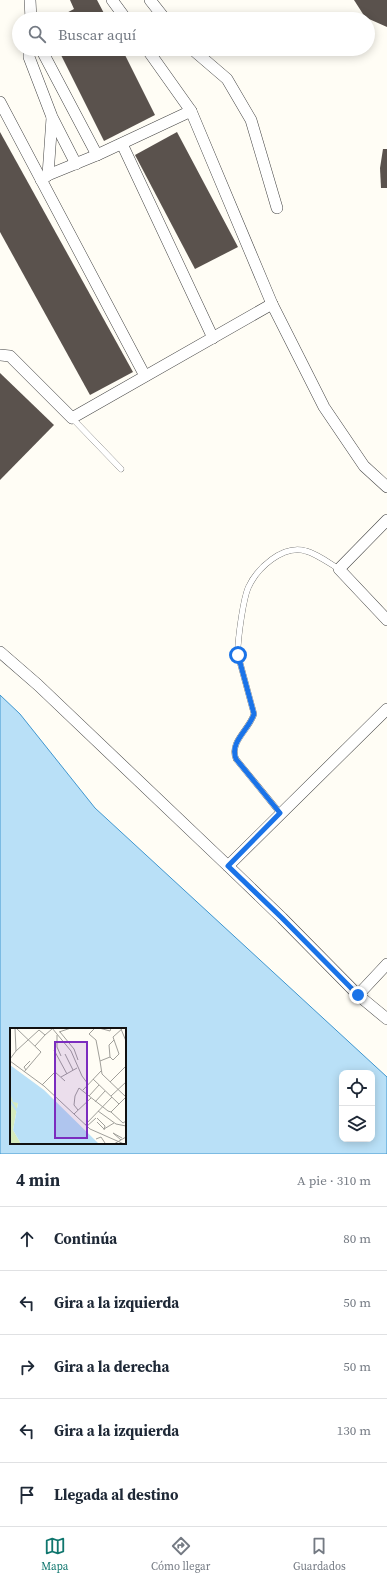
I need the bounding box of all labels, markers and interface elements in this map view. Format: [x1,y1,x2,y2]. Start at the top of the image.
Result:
search box [12,12,375,56]
icon: search [26,23,48,45]
text: Buscar aquí [58,24,136,45]
route start [229,646,247,664]
route end [349,986,367,1004]
inset map [10,1028,126,1144]
map controls [339,1070,375,1142]
button: locate [339,1070,375,1106]
button: layers [339,1106,375,1142]
text: 4 min [16,1168,60,1192]
text: A pie · 310 m [297,1172,371,1189]
icon: ahead [16,1228,38,1250]
text: Continúa [54,1228,117,1249]
text: 80 m [343,1230,371,1247]
icon: left [16,1292,38,1314]
text: Gira a la izquierda [54,1292,179,1313]
text: 50 m [343,1294,371,1311]
icon: right [16,1356,38,1378]
text: Gira a la derecha [54,1356,169,1377]
text: 50 m [343,1358,371,1375]
icon: left [16,1420,38,1442]
text: Gira a la izquierda [54,1420,179,1441]
text: 130 m [337,1422,371,1439]
icon: arrive [16,1484,38,1506]
text: Llegada al destino [54,1484,179,1505]
tab: Mapa [41,1535,68,1574]
tab: Cómo llegar [151,1535,210,1574]
tab: Guardados [293,1535,346,1574]

